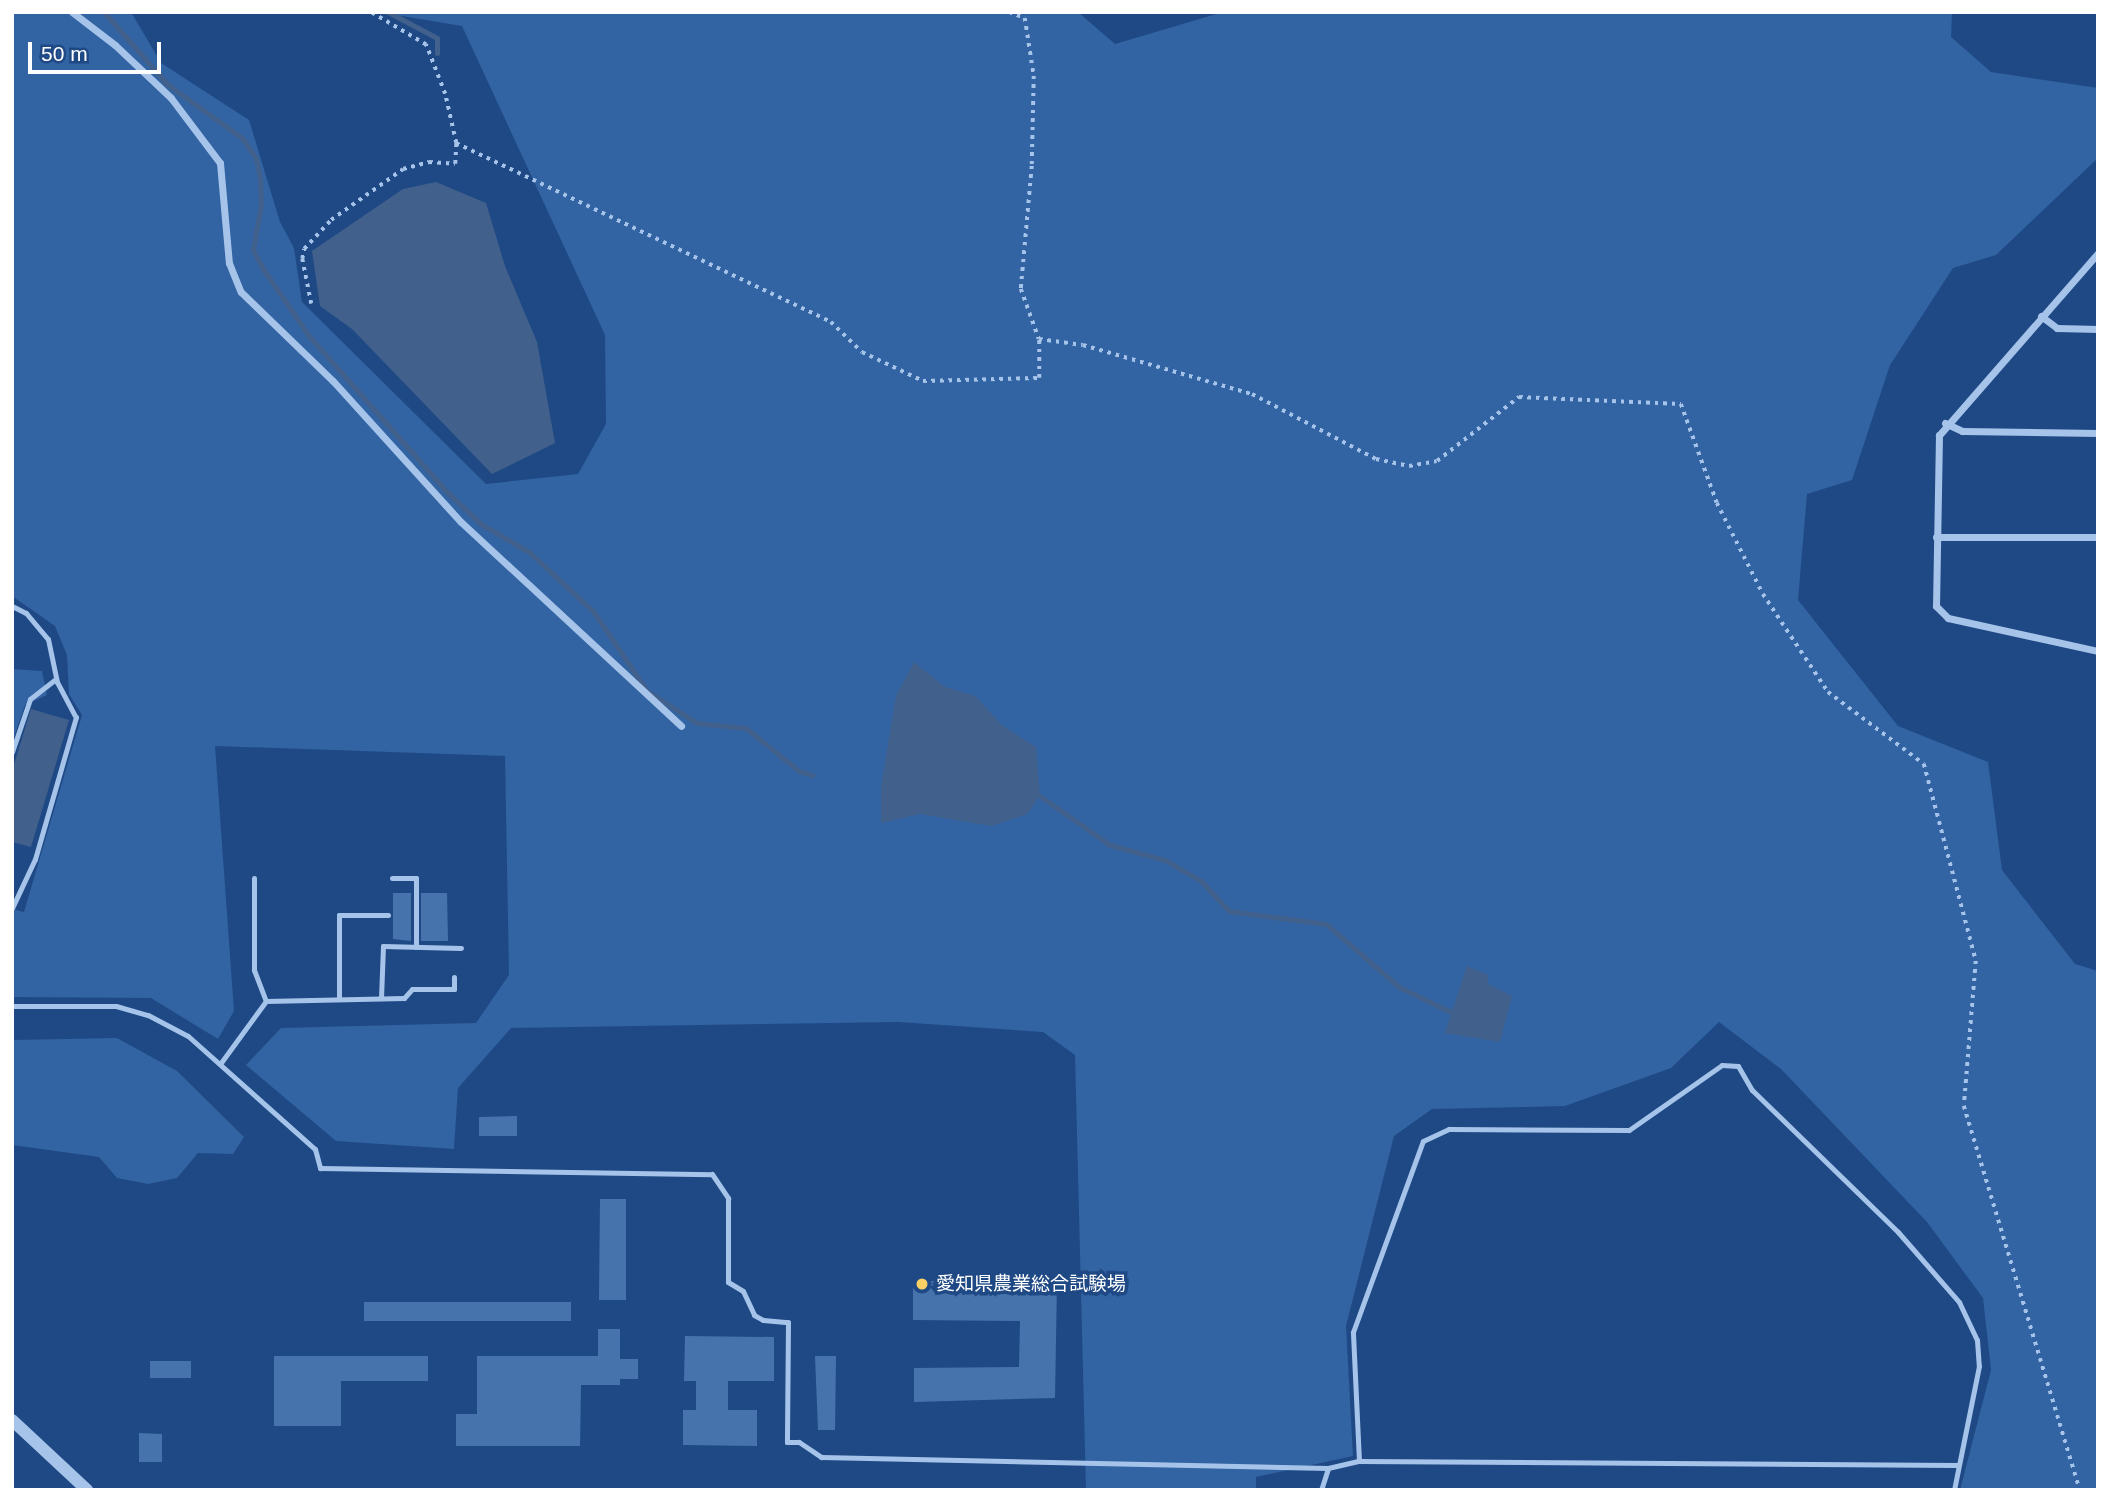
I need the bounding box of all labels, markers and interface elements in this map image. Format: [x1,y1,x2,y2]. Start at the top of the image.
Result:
scale bar [32,28,164,72]
text: 50 m [41,42,88,65]
place label: 愛知県農業総合試験場 [936,1273,1126,1295]
marker: 愛知県農業総合試験場 [914,1276,930,1292]

